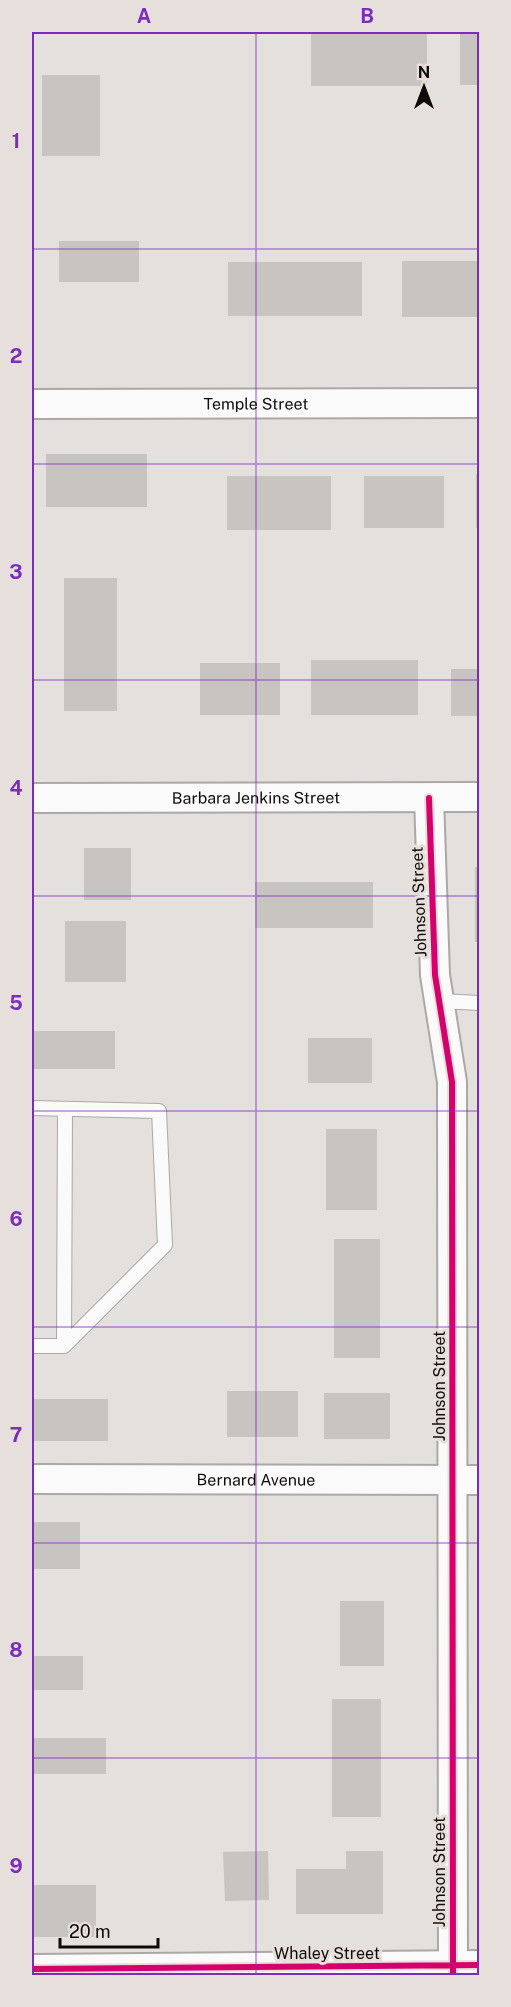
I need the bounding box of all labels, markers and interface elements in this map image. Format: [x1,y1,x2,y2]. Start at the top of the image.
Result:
text: A [137,4,151,28]
text: B [360,4,374,28]
north arrow [394,57,454,117]
text: N [418,63,430,82]
text: 1 [12,129,20,153]
text: 2 [10,344,22,368]
street label: Temple Street [204,394,308,413]
text: 3 [9,560,23,584]
text: 4 [9,776,23,800]
street label: Barbara Jenkins Street [172,788,340,807]
street label: Johnson Street [408,846,430,958]
text: 5 [9,991,23,1015]
text: 6 [9,1207,23,1231]
street label: Johnson Street [430,1331,449,1441]
text: 7 [10,1423,22,1447]
street label: Bernard Avenue [197,1470,315,1489]
text: 8 [9,1638,23,1662]
street label: Johnson Street [430,1817,449,1927]
text: 9 [9,1854,23,1878]
scale bar [60,1911,158,1949]
text: 20 m [69,1921,111,1942]
street label: Whaley Street [274,1944,380,1963]

